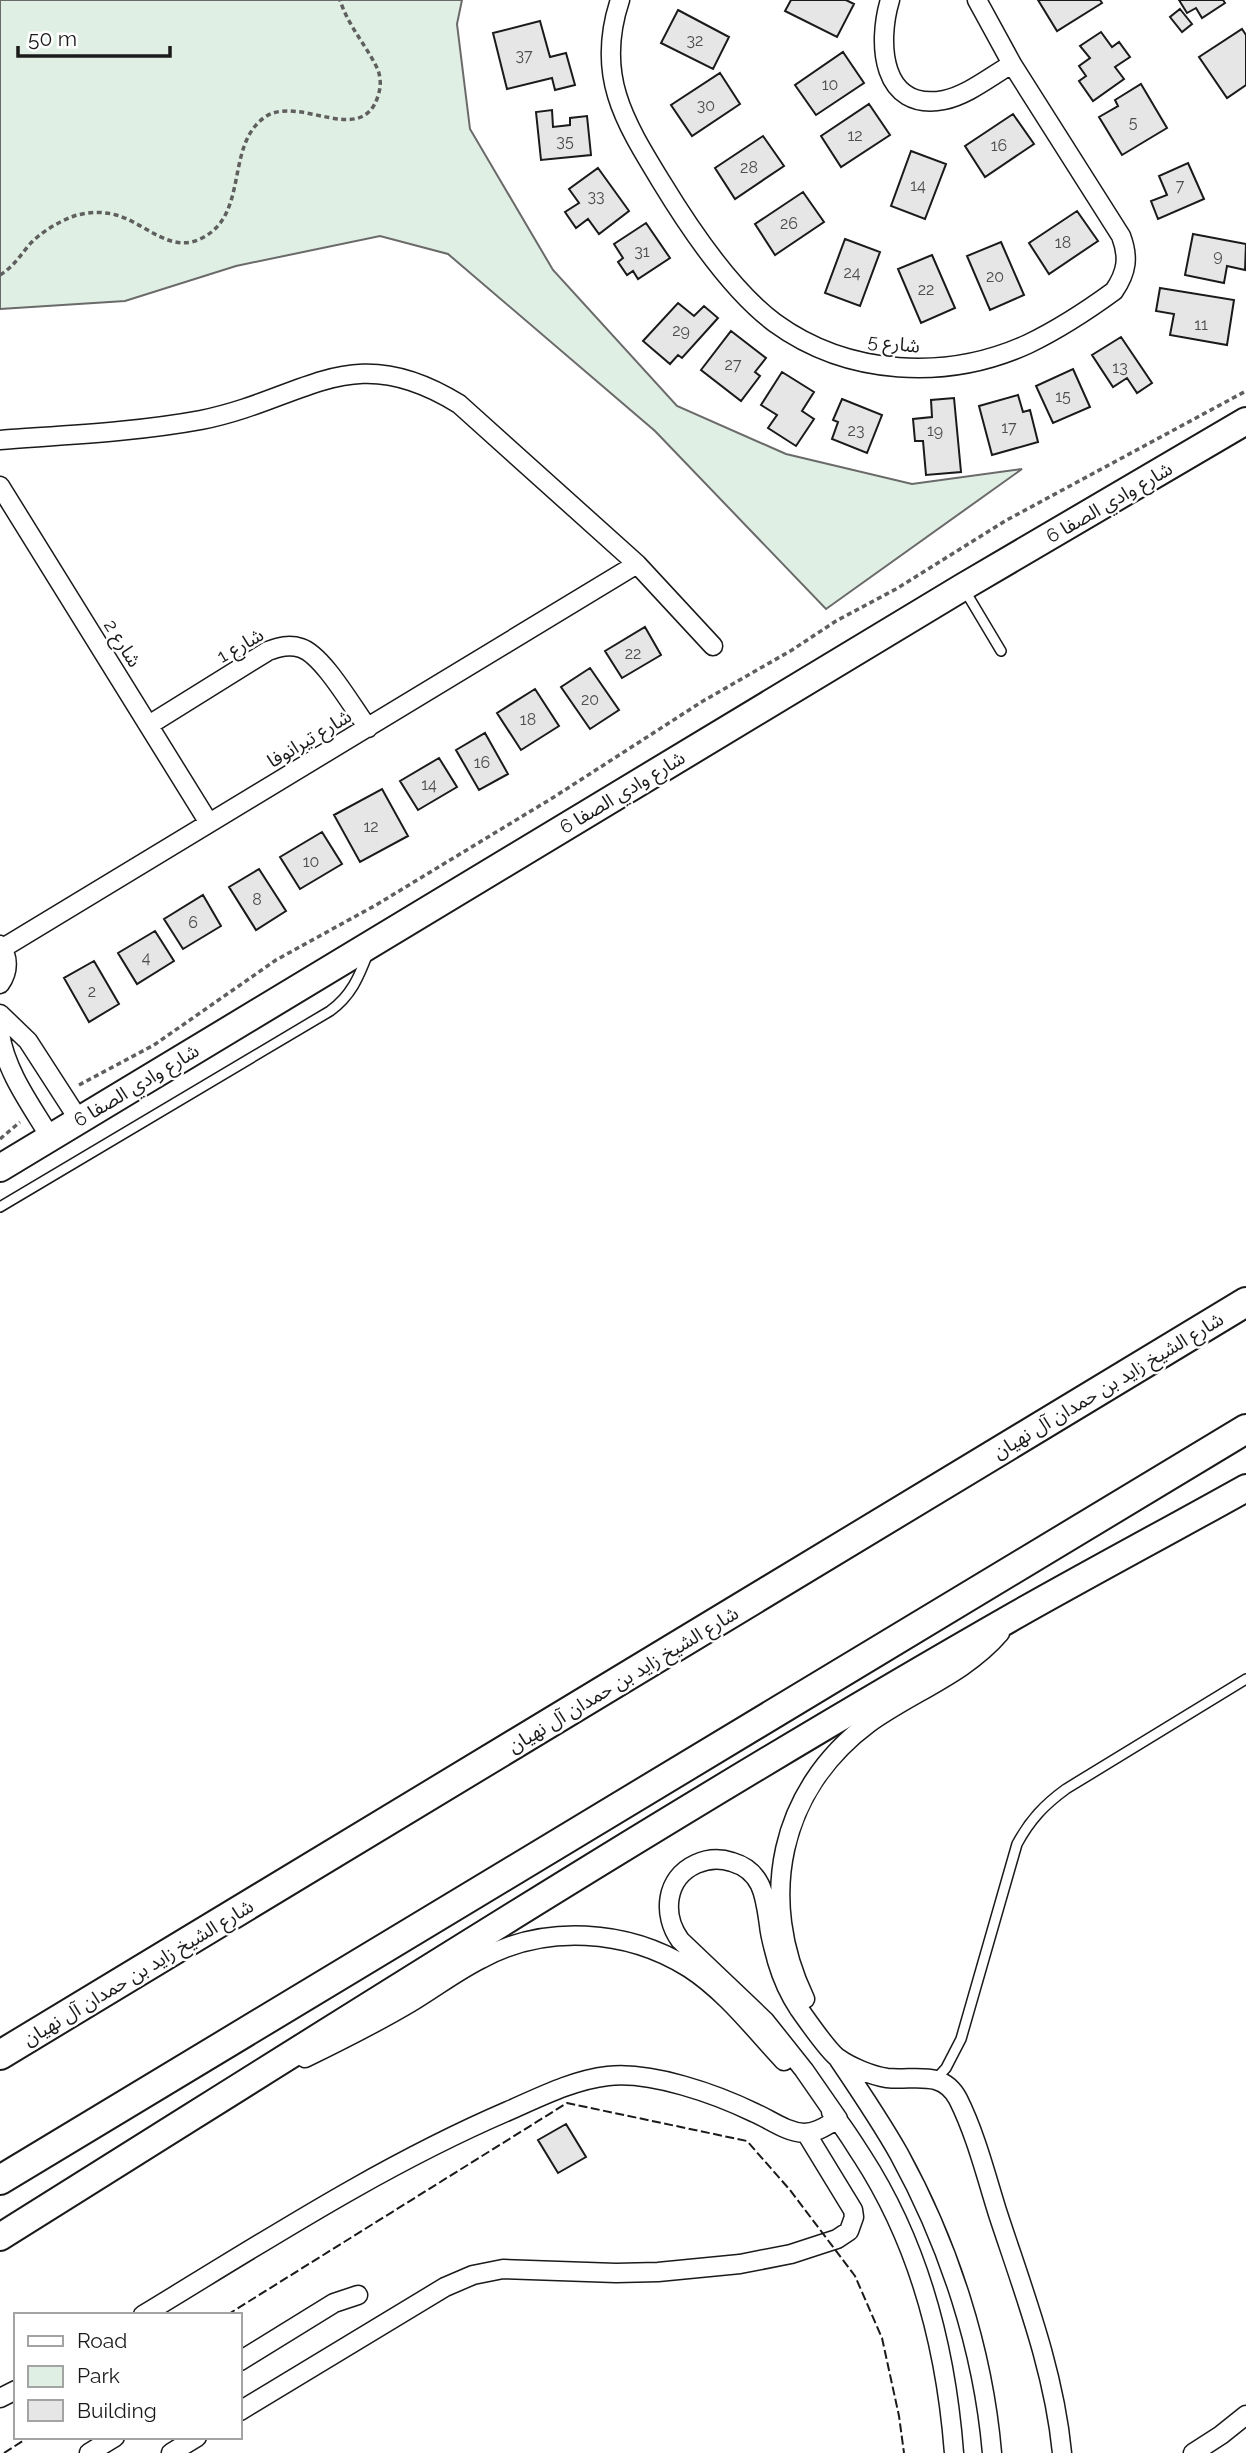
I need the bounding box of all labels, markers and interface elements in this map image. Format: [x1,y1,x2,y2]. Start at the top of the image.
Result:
scale bar [18,14,170,58]
text: 50 m [28,26,77,51]
house number: 32 [687,31,703,50]
house number: 37 [515,46,533,65]
house number: 10 [822,75,838,94]
house number: 30 [697,96,715,115]
house number: 5 [1129,113,1138,132]
house number: 12 [847,126,863,145]
house number: 35 [556,132,574,151]
house number: 16 [991,136,1007,155]
house number: 28 [740,158,758,177]
house number: 14 [910,176,926,195]
house number: 7 [1176,176,1185,195]
house number: 33 [587,187,605,206]
house number: 26 [780,214,798,233]
house number: 18 [1055,233,1071,252]
house number: 31 [634,242,650,261]
house number: 9 [1213,246,1223,265]
house number: 24 [843,263,861,282]
house number: 20 [986,267,1004,286]
house number: 22 [918,280,934,299]
house number: 11 [1194,315,1208,334]
house number: 29 [672,321,690,340]
street label: شارع 5 [867,329,921,360]
house number: 27 [725,355,742,374]
house number: 13 [1112,358,1128,377]
house number: 15 [1055,387,1071,406]
house number: 17 [1001,418,1017,437]
house number: 23 [848,421,864,440]
house number: 19 [927,421,943,440]
street label: شارع وادي الصفا 6 [1042,457,1178,551]
street label: شارع 2 [97,615,146,672]
street label: شارع 1 [213,623,269,670]
house number: 22 [625,644,641,663]
house number: 20 [581,690,599,709]
street label: شارع تيرانوفا [263,704,357,774]
house number: 18 [520,710,536,729]
street label: شارع وادي الصفا 6 [555,746,691,842]
house number: 16 [474,753,490,772]
house number: 14 [421,775,437,794]
house number: 12 [363,817,379,836]
house number: 10 [303,852,319,871]
house number: 8 [252,890,262,909]
house number: 6 [188,913,198,932]
house number: 4 [142,948,151,967]
house number: 2 [88,982,96,1001]
street label: شارع وادي الصفا 6 [69,1039,205,1135]
street label: شارع الشيخ زايد بن حمدان آل نهيان [989,1307,1229,1466]
street label: شارع الشيخ زايد بن حمدان آل نهيان [504,1601,744,1760]
street label: شارع الشيخ زايد بن حمدان آل نهيان [19,1894,259,2053]
legend [14,2313,242,2439]
text: Road [77,2328,127,2353]
text: Park [77,2363,120,2388]
text: Building [77,2398,157,2423]

